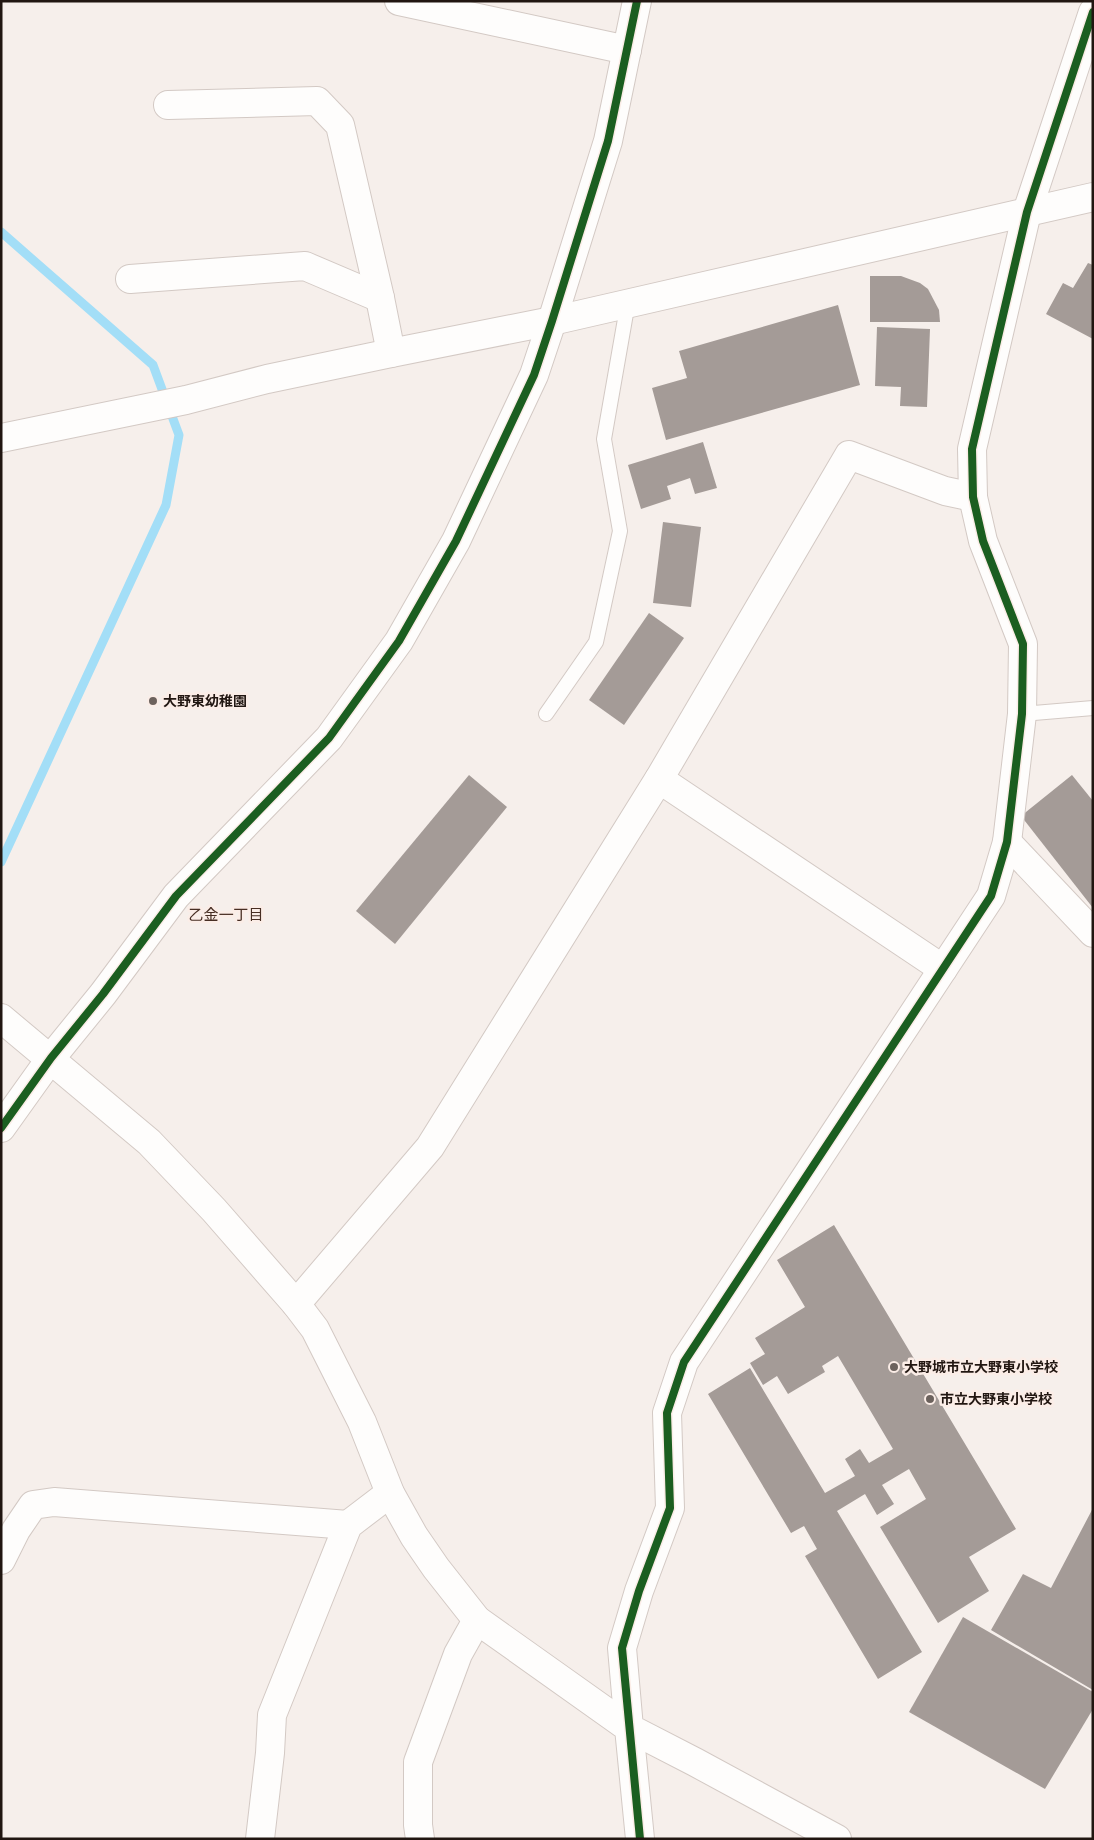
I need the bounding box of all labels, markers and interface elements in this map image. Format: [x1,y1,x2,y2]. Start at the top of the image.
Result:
place label: 大野東幼稚園 [163,693,247,709]
marker: 大野東幼稚園 [147,695,159,707]
district label: 乙金一丁目 [188,906,264,924]
place label: 大野城市立大野東小学校 [904,1359,1058,1375]
marker: 大野城市立大野東小学校 [888,1361,900,1373]
place label: 市立大野東小学校 [940,1391,1052,1407]
marker: 市立大野東小学校 [924,1393,936,1405]

